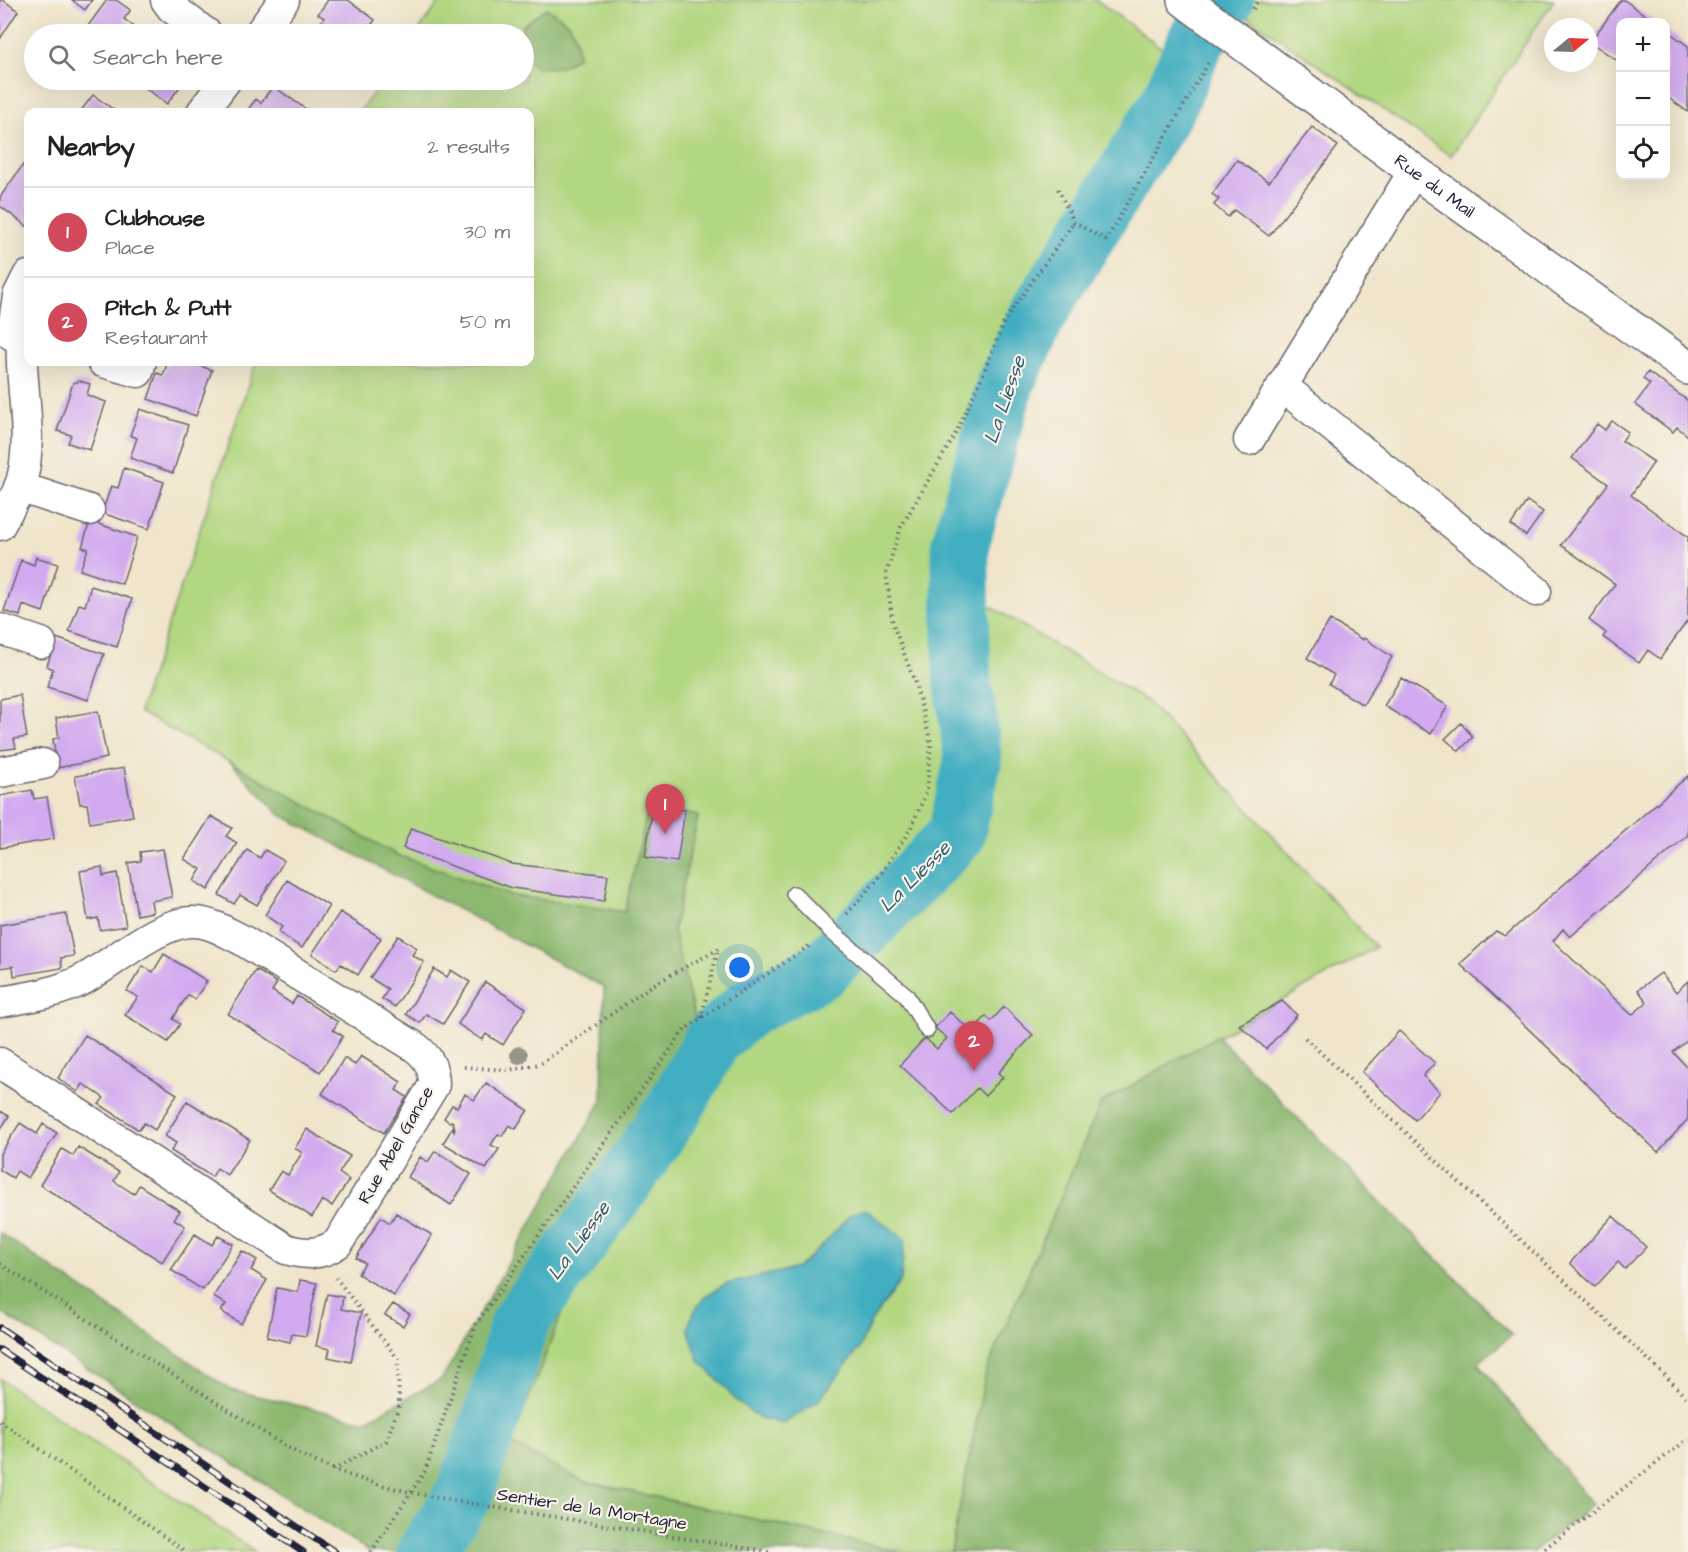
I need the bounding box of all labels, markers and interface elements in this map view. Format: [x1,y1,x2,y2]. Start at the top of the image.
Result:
north arrow [1544,18,1598,72]
map controls [1616,18,1670,180]
button: + [1616,18,1670,72]
search box [24,24,534,90]
icon: search [45,41,78,74]
text: Search here [93,42,223,73]
button: − [1616,72,1670,126]
button: locate [1616,126,1670,180]
text: Nearby [48,129,135,165]
text: 2 results [427,133,510,161]
street label: Rue du Mail [1389,148,1480,224]
text: Clubhouse [105,203,205,234]
text: 1 [66,218,69,246]
text: 30 m [464,218,510,246]
text: Place [105,234,155,262]
text: Pitch & Putt [105,293,231,324]
text: 2 [62,308,73,336]
text: 50 m [460,308,510,336]
text: Restaurant [105,324,208,352]
water label: La Liesse [977,351,1033,447]
pin: 1 [646,784,684,834]
water label: La Liesse [873,834,958,919]
your location [725,953,754,982]
pin: 2 [954,1022,994,1071]
street label: Rue Abel Gance [352,1081,440,1208]
water label: La Liesse [541,1195,618,1286]
street label: Sentier de la Mortagne [495,1482,689,1537]

